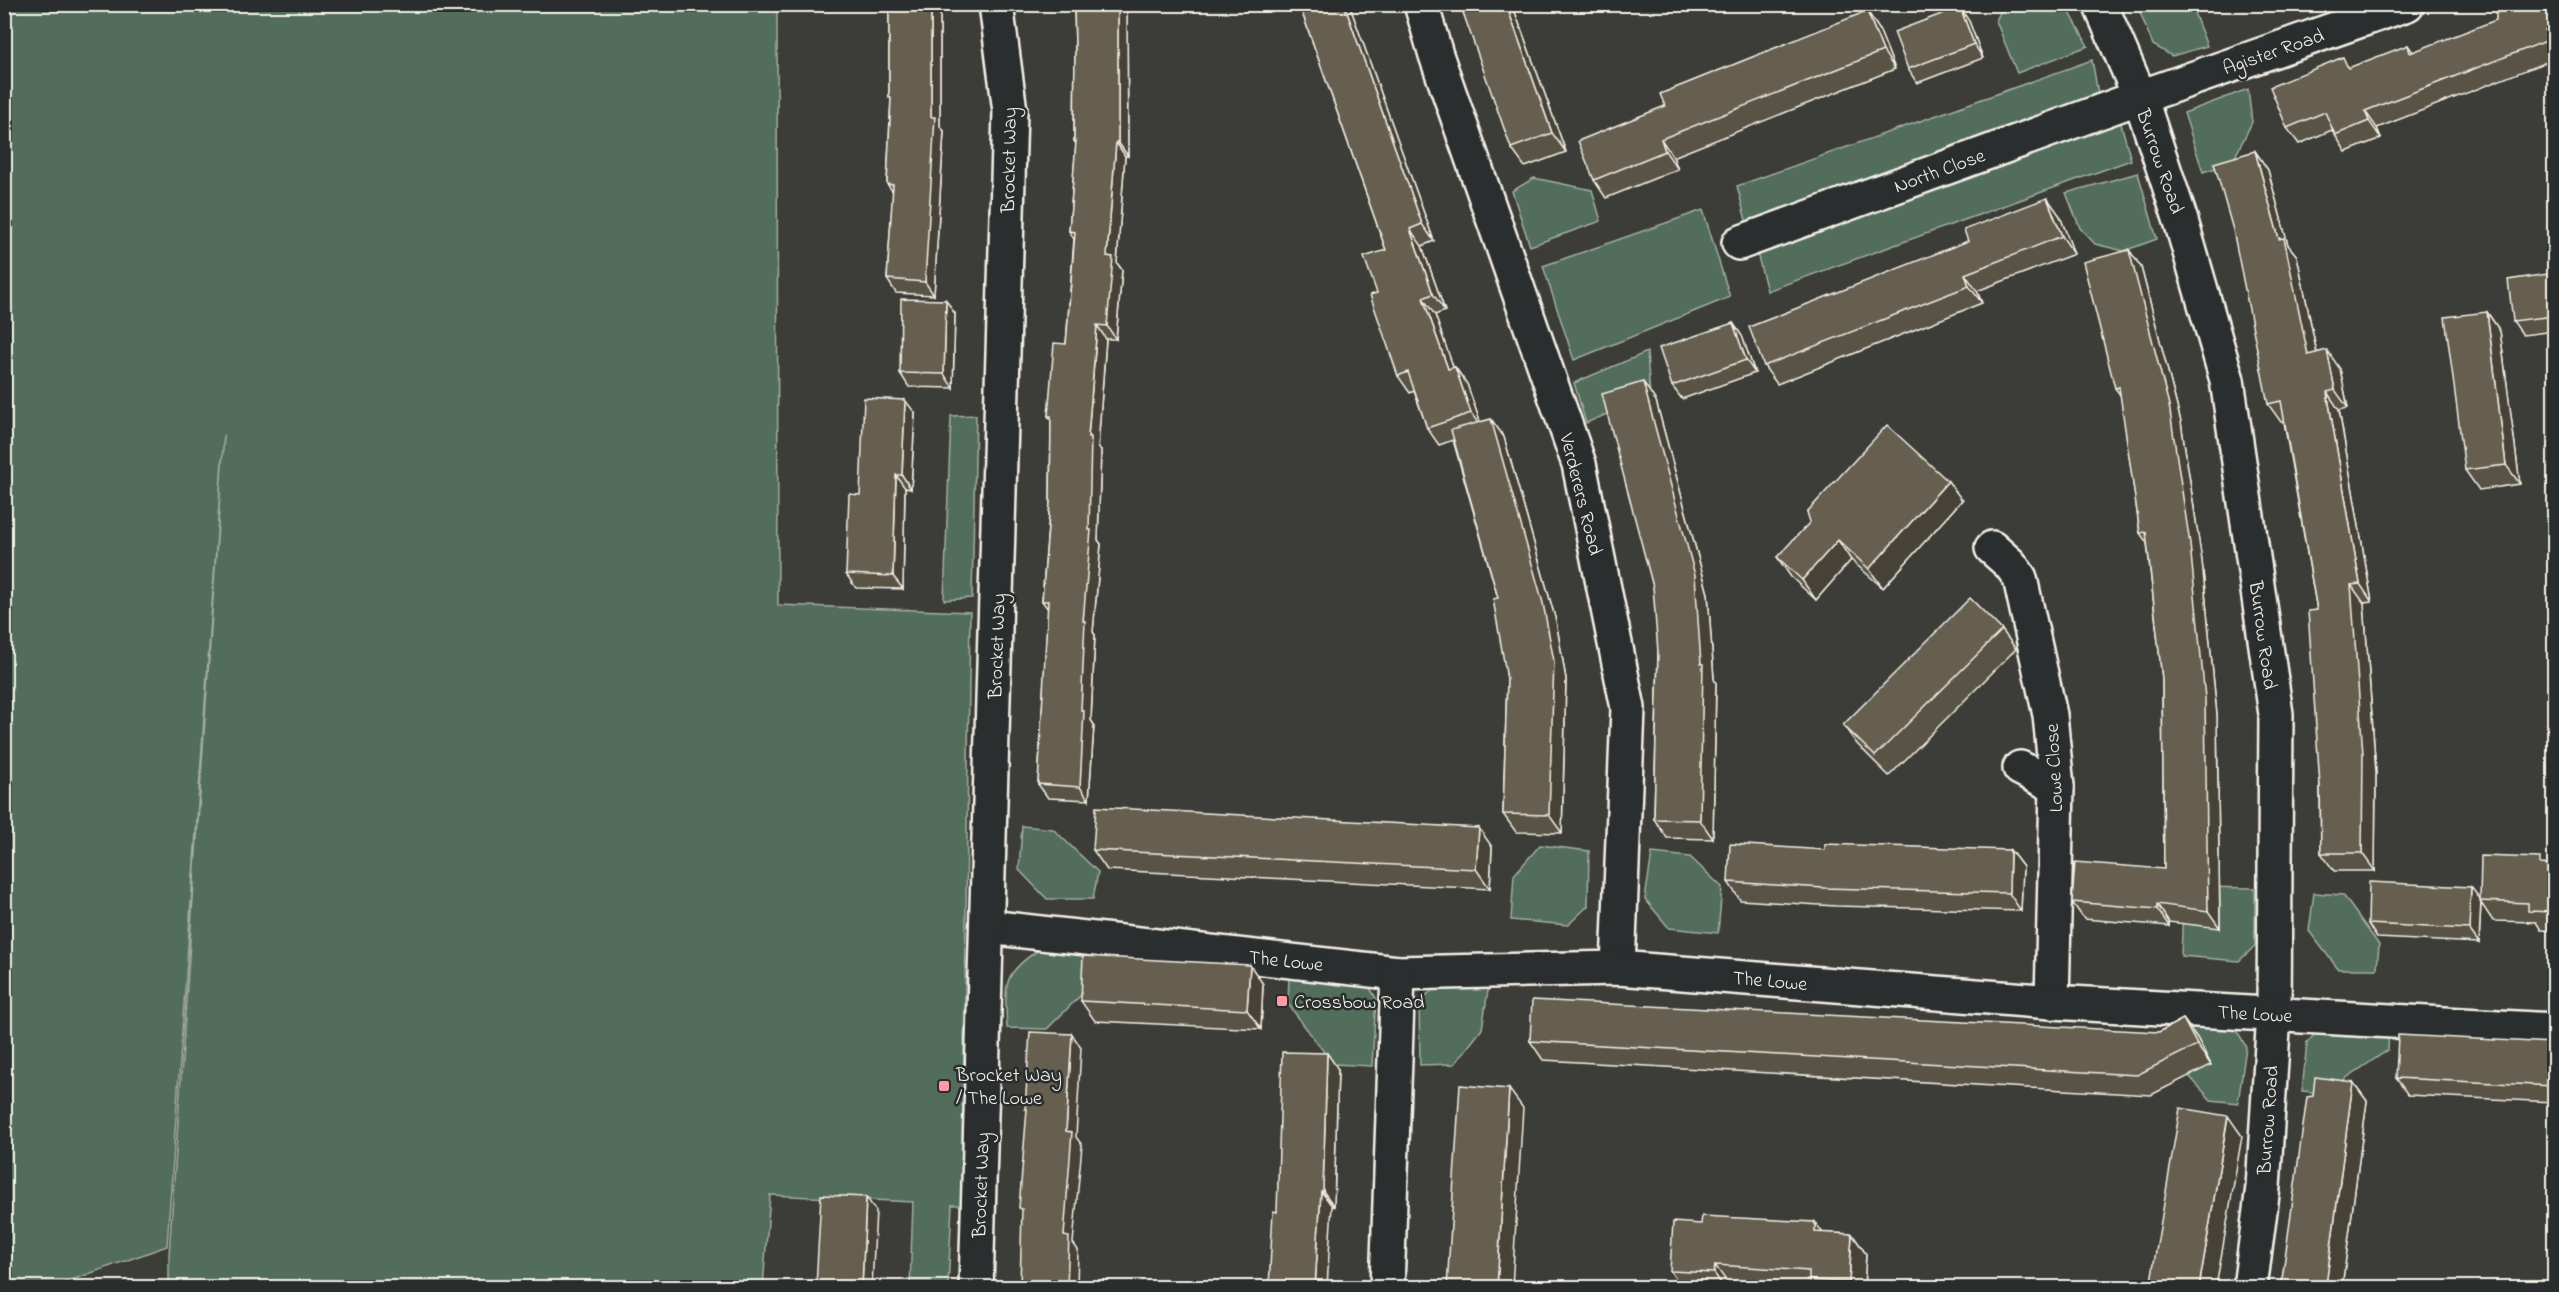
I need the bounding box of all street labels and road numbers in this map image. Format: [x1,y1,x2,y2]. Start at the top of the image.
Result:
street label: Agister Road [2219,22,2329,85]
street label: Burrow Road [2127,104,2190,218]
street label: Brocket Way [995,107,1026,214]
street label: North Close [1890,142,1990,202]
street label: Verderers Road [1550,430,1609,559]
street label: Burrow Road [2239,578,2283,691]
street label: Brocket Way [982,593,1015,700]
street label: Lowe Close [2039,723,2072,813]
street label: The Lowe [1247,944,1324,981]
street label: The Lowe [1731,965,1808,1000]
street label: The Lowe [2217,999,2293,1032]
street label: Burrow Road [2251,1065,2288,1177]
street label: Brocket Way [966,1132,999,1239]

